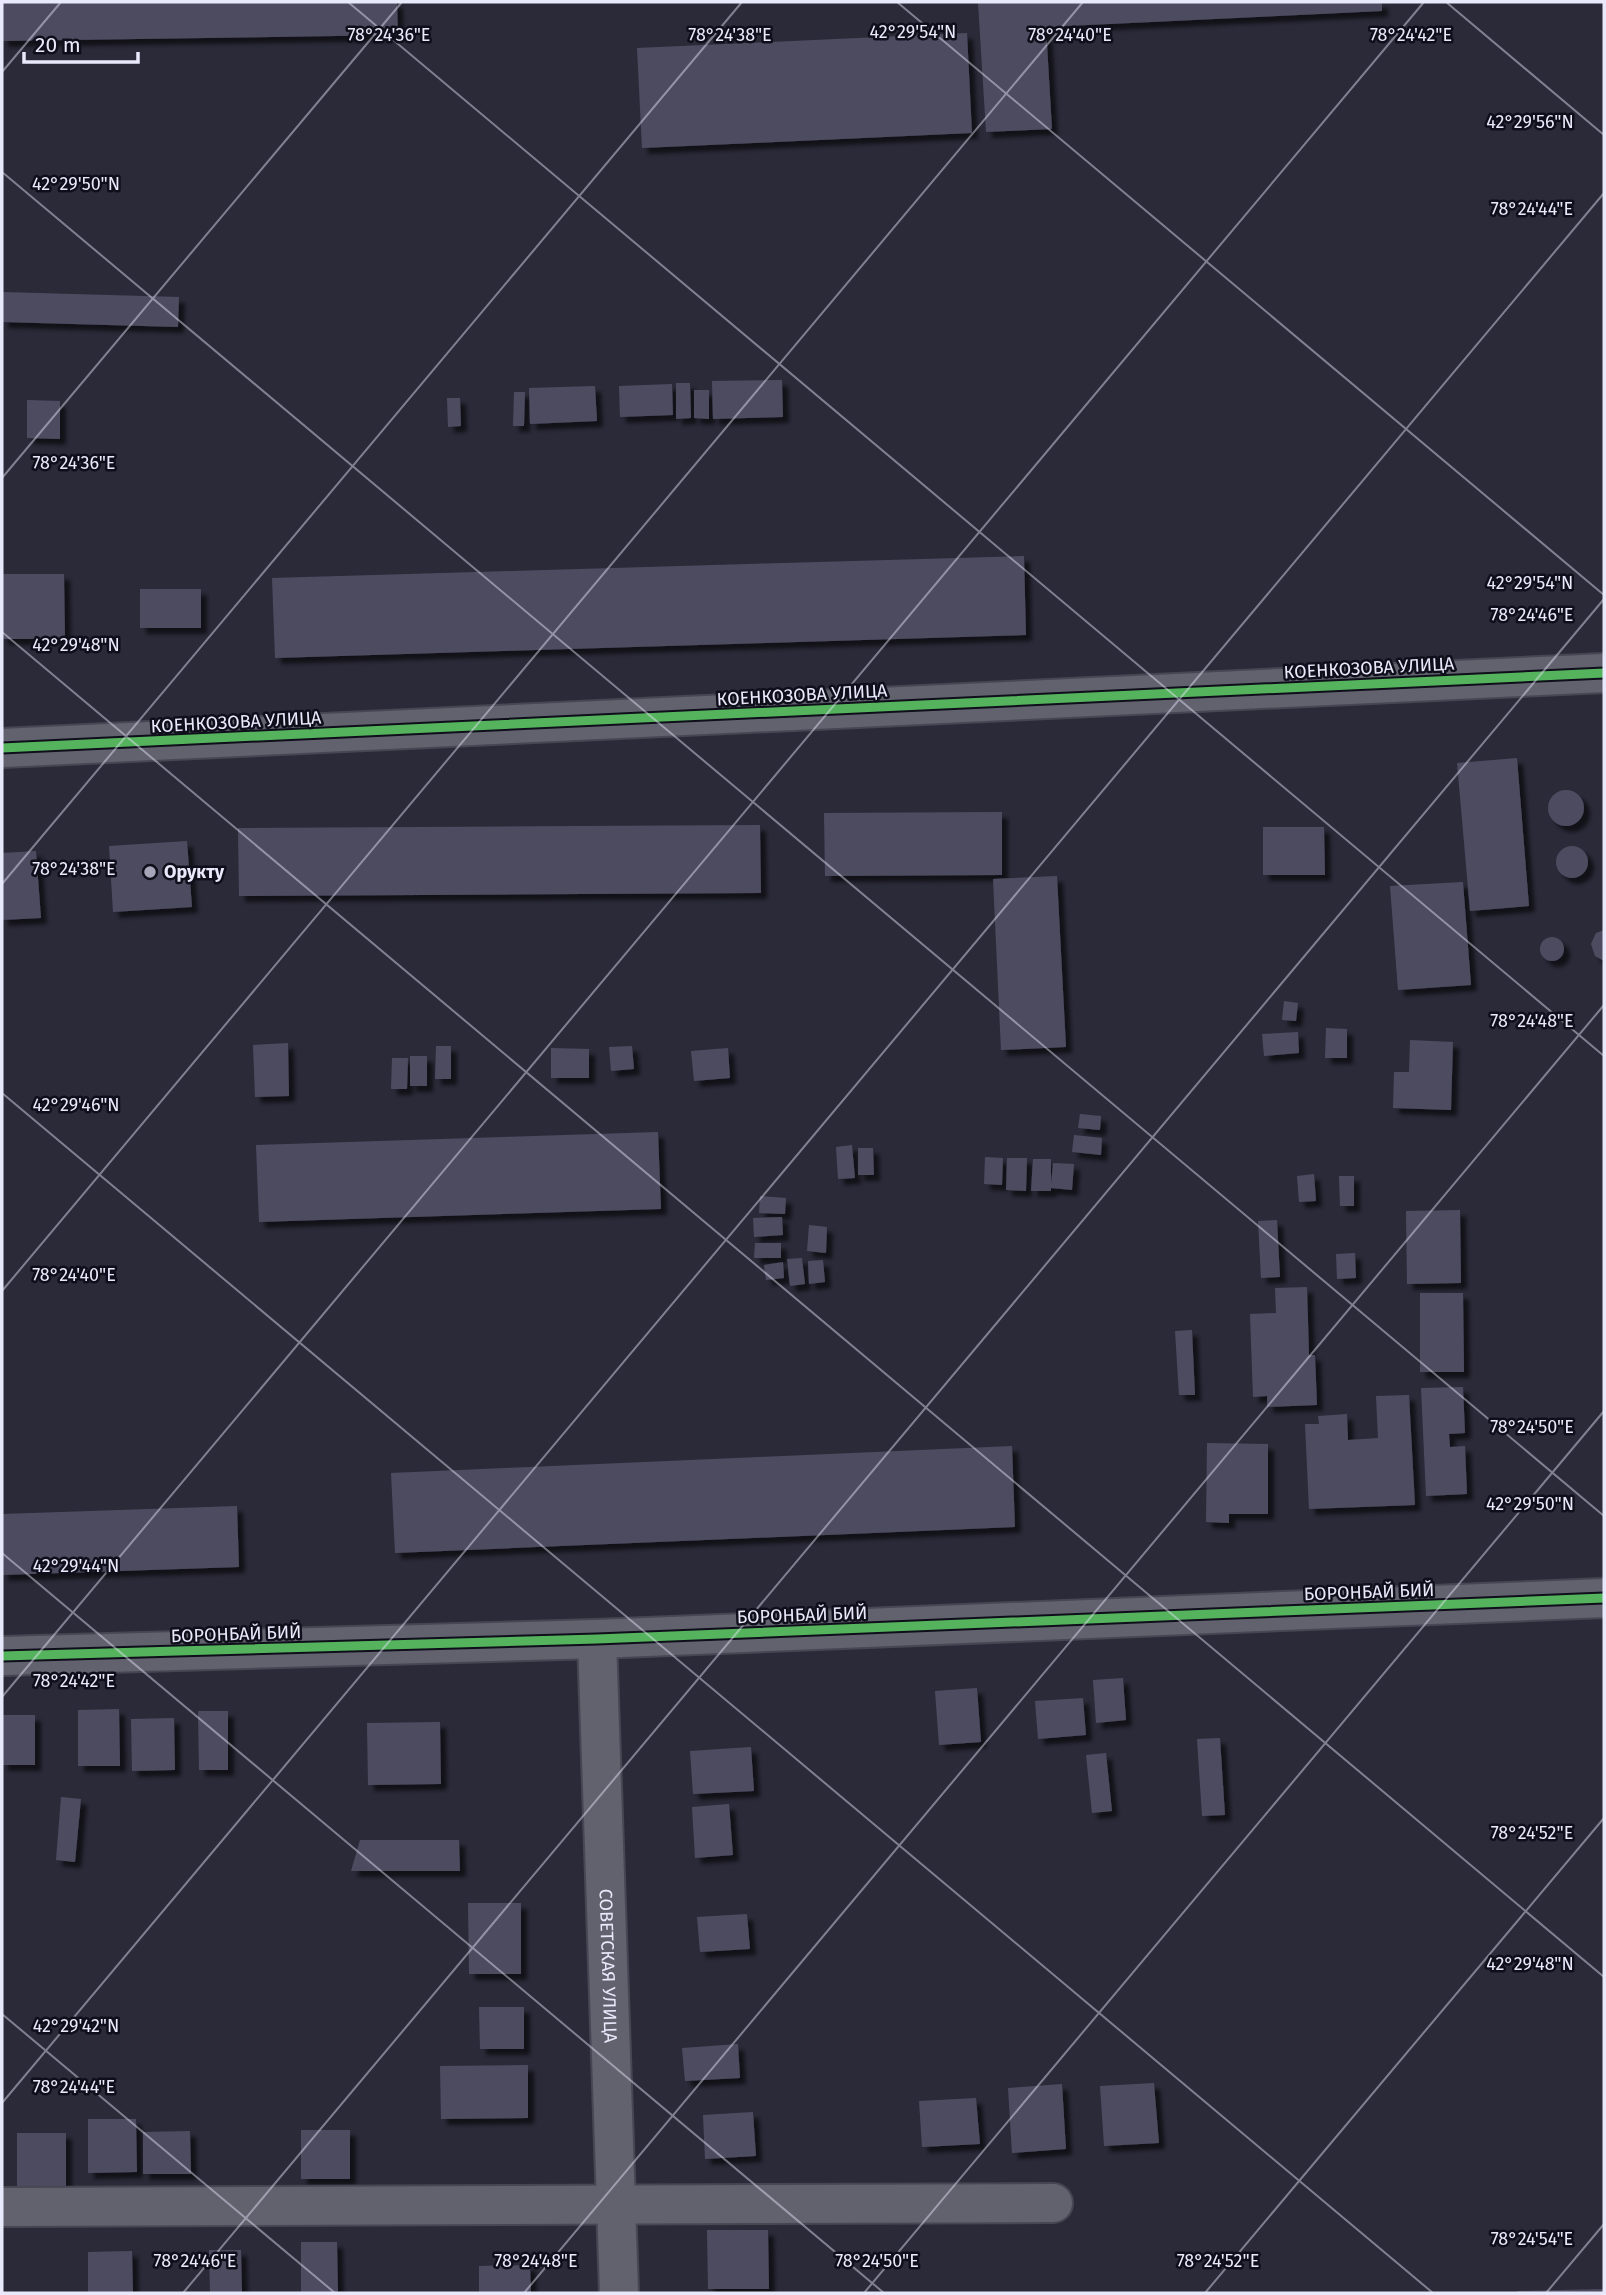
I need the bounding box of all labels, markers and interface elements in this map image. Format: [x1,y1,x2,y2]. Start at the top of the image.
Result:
scale bar [24,21,138,65]
text: 42°29'54"N [870,21,956,43]
text: 78°24'36"E [347,24,431,46]
text: 78°24'38"E [688,24,772,46]
text: 78°24'40"E [1028,24,1112,46]
text: 78°24'42"E [1370,24,1452,46]
text: 20 m [35,32,81,58]
text: 42°29'56"N [1486,111,1574,133]
text: 42°29'50"N [32,173,120,195]
text: 78°24'44"E [1491,198,1573,220]
text: 78°24'36"E [32,452,116,474]
text: 42°29'54"N [1487,572,1573,594]
text: 78°24'46"E [1491,604,1573,626]
text: 42°29'48"N [32,634,120,656]
street label: КОЕНКОЗОВА УЛИЦА [1283,653,1455,683]
street label: КОЕНКОЗОВА УЛИЦА [716,680,888,710]
street label: КОЕНКОЗОВА УЛИЦА [150,707,322,737]
text: 78°24'38"E [32,858,116,880]
place label: Орукту [164,861,225,883]
marker: Орукту [142,864,158,880]
text: 78°24'48"E [1490,1010,1574,1032]
text: 42°29'46"N [32,1094,120,1116]
text: 78°24'40"E [32,1264,116,1286]
text: 78°24'50"E [1490,1416,1574,1438]
text: 42°29'50"N [1486,1493,1574,1515]
text: 42°29'44"N [33,1555,119,1577]
street label: БОРОНБАЙ БИЙ [1303,1579,1435,1605]
street label: БОРОНБАЙ БИЙ [736,1602,868,1628]
street label: БОРОНБАЙ БИЙ [170,1621,302,1647]
text: 78°24'42"E [33,1670,115,1692]
text: 78°24'52"E [1491,1822,1573,1844]
street label: СОВЕТСКАЯ УЛИЦА [594,1888,622,2044]
text: 42°29'48"N [1486,1953,1574,1975]
text: 42°29'42"N [33,2015,119,2037]
text: 78°24'44"E [33,2076,115,2098]
text: 78°24'54"E [1491,2228,1573,2250]
text: 78°24'46"E [154,2250,236,2272]
text: 78°24'48"E [494,2250,578,2272]
text: 78°24'50"E [835,2250,919,2272]
text: 78°24'52"E [1177,2250,1259,2272]

